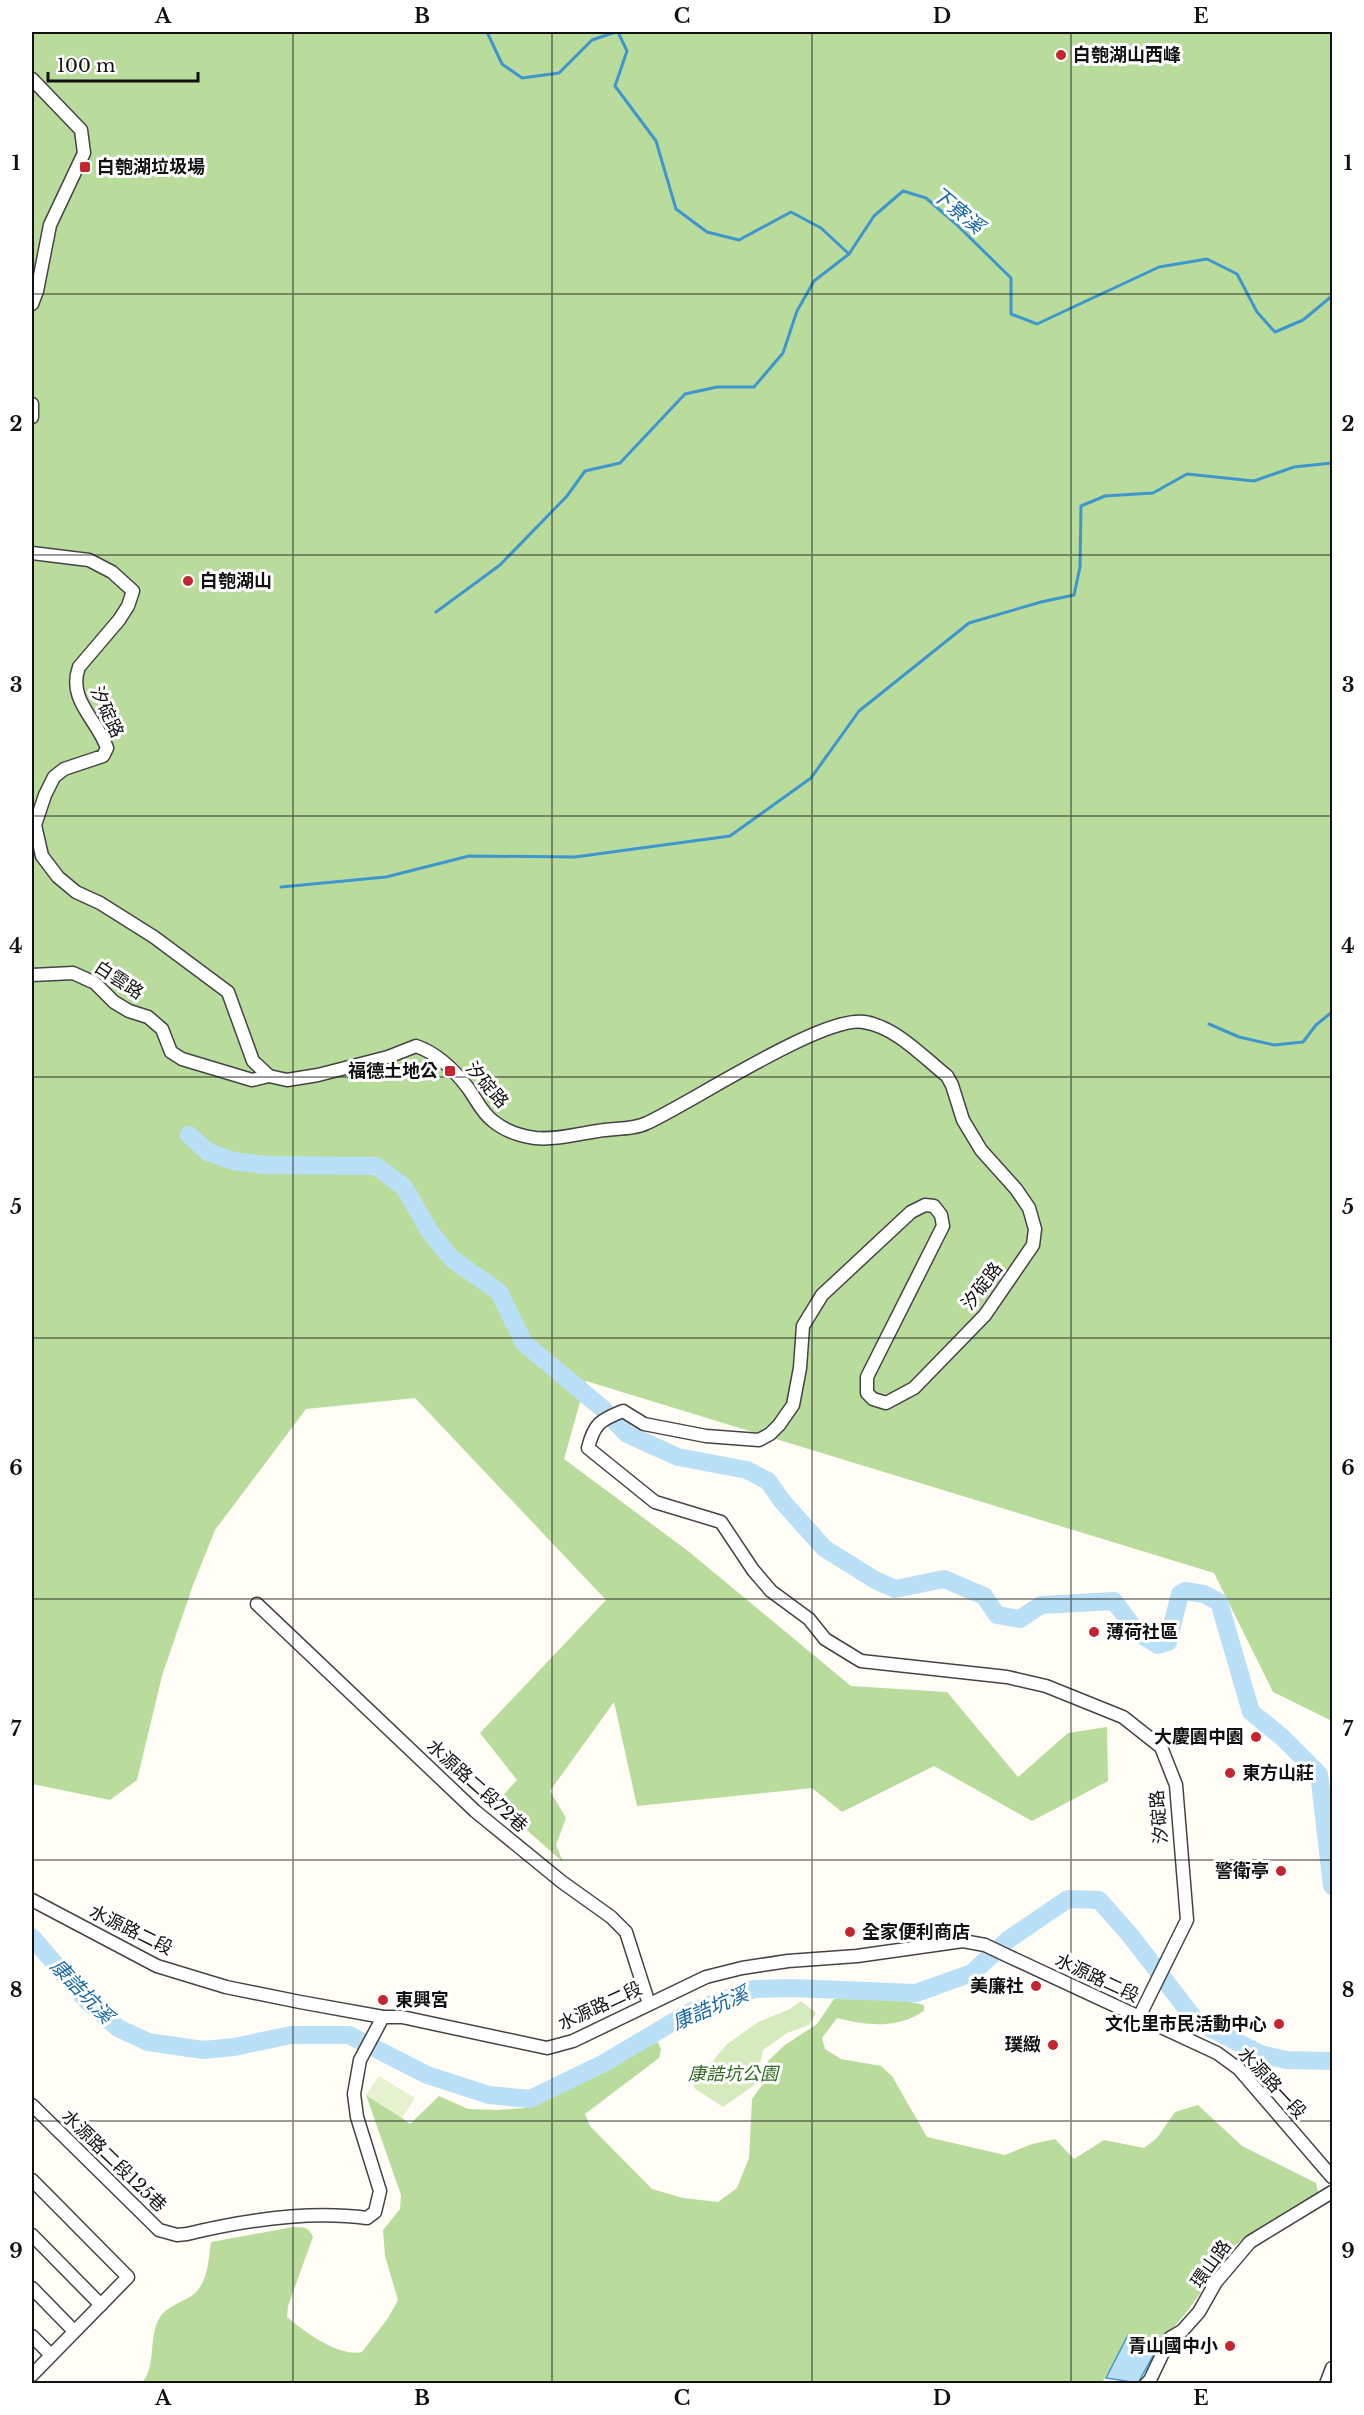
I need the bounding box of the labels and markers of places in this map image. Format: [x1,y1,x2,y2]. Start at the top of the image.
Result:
place label: 白匏湖山西峰 [1073,44,1181,66]
marker: 白匏湖山西峰 [1054,48,1068,62]
place label: 白匏湖垃圾場 [97,156,205,178]
marker: 白匏湖垃圾場 [78,160,92,174]
place label: 白匏湖山 [200,570,272,592]
marker: 白匏湖山 [181,574,195,588]
place label: 福德土地公 [348,1060,438,1082]
marker: 福德土地公 [443,1064,457,1078]
place label: 薄荷社區 [1106,1621,1178,1643]
marker: 薄荷社區 [1087,1625,1101,1639]
place label: 大慶園中園 [1154,1726,1244,1748]
marker: 大慶園中園 [1249,1730,1263,1744]
place label: 東方山莊 [1242,1762,1314,1784]
marker: 東方山莊 [1223,1766,1237,1780]
place label: 警衛亭 [1215,1860,1269,1882]
marker: 警衛亭 [1274,1864,1288,1878]
place label: 全家便利商店 [862,1921,970,1943]
marker: 全家便利商店 [843,1925,857,1939]
place label: 美廉社 [970,1975,1024,1997]
marker: 美廉社 [1029,1979,1043,1993]
place label: 東興宮 [395,1989,449,2011]
marker: 東興宮 [376,1993,390,2007]
place label: 文化里市民活動中心 [1105,2013,1267,2035]
marker: 文化里市民活動中心 [1272,2017,1286,2031]
place label: 璞緻 [1005,2034,1041,2056]
marker: 璞緻 [1046,2038,1060,2052]
place label: 青山國中小 [1128,2335,1218,2357]
marker: 青山國中小 [1223,2339,1237,2353]

